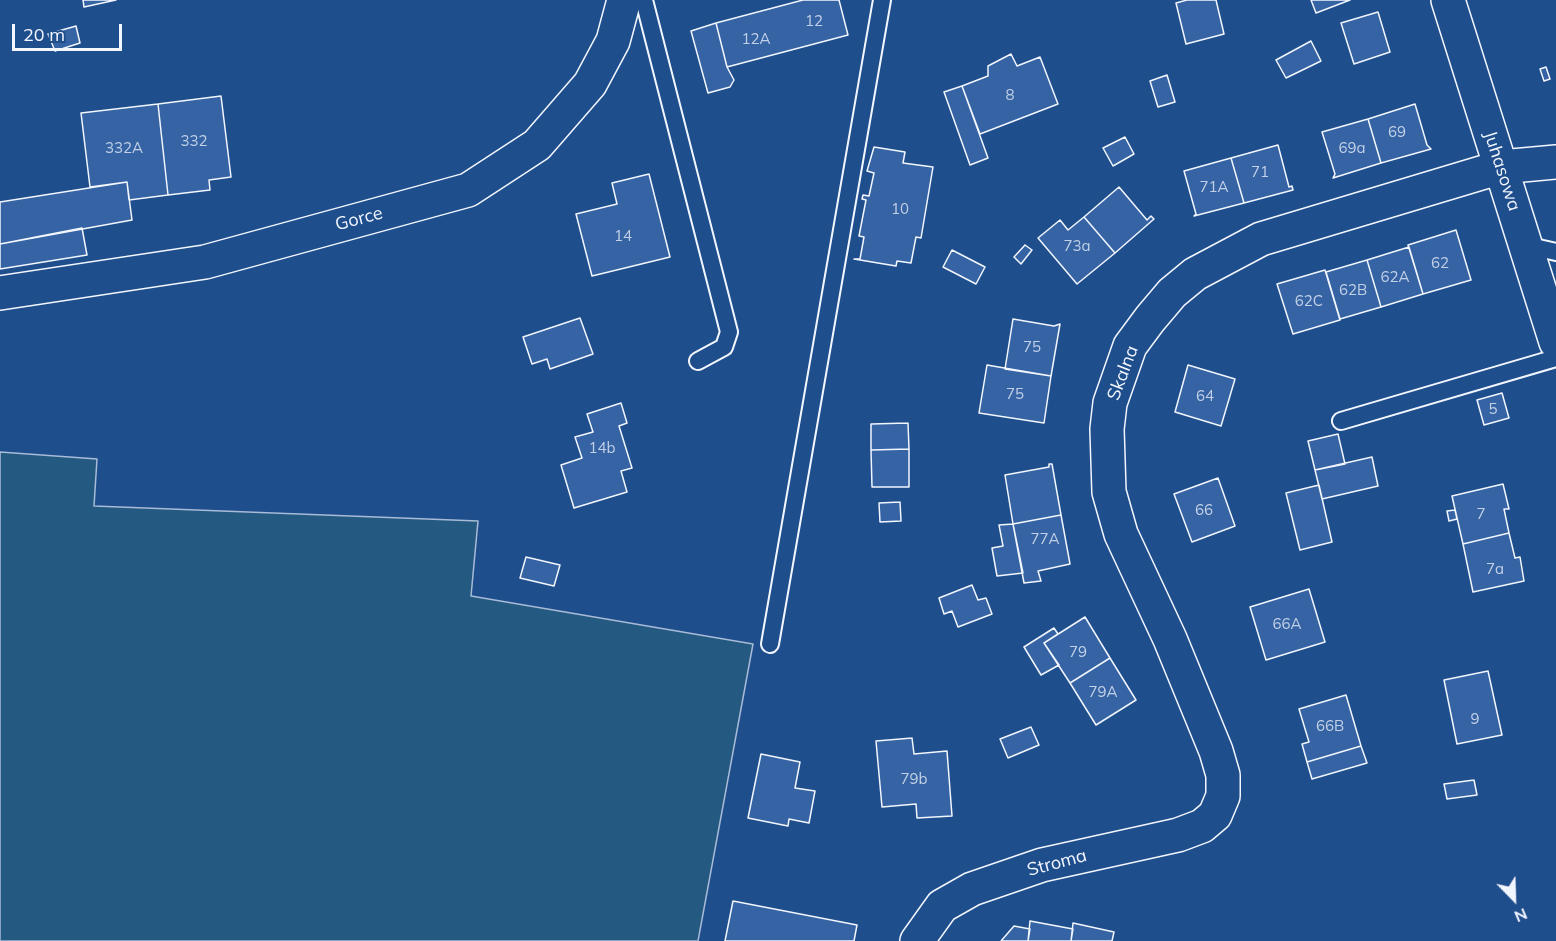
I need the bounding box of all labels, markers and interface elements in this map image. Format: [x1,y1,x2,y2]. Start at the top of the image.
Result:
scale bar [15,12,124,50]
house number: 12 [805,12,823,30]
text: 20 m [23,23,65,46]
house number: 12A [741,30,771,48]
house number: 8 [1006,86,1014,104]
house number: 69 [1388,123,1406,141]
street label: Juhasowa [1479,128,1525,214]
house number: 332 [181,132,207,150]
house number: 332A [105,139,143,157]
house number: 69a [1339,139,1365,157]
house number: 71 [1251,163,1269,181]
house number: 71A [1199,178,1229,196]
house number: 10 [891,200,909,218]
street label: Gorce [333,202,385,236]
house number: 14 [614,227,632,245]
house number: 73a [1064,237,1090,255]
house number: 62 [1431,254,1449,272]
house number: 62A [1380,268,1410,286]
house number: 62B [1339,281,1367,299]
house number: 62C [1295,292,1323,310]
house number: 75 [1023,338,1041,356]
street label: Skalna [1103,343,1143,403]
house number: 75 [1006,385,1024,403]
house number: 64 [1196,387,1214,405]
house number: 5 [1489,400,1497,418]
house number: 14b [589,439,615,457]
house number: 66 [1195,501,1213,519]
house number: 7 [1477,505,1485,523]
house number: 77A [1030,530,1060,548]
house number: 7a [1486,560,1504,578]
house number: 66A [1272,615,1302,633]
house number: 79 [1069,643,1087,661]
house number: 79A [1088,683,1118,701]
house number: 9 [1471,710,1479,728]
house number: 66B [1316,717,1344,735]
house number: 79b [901,770,927,788]
street label: Stroma [1025,845,1089,881]
north arrow [1484,869,1544,929]
text: N [1512,904,1531,927]

